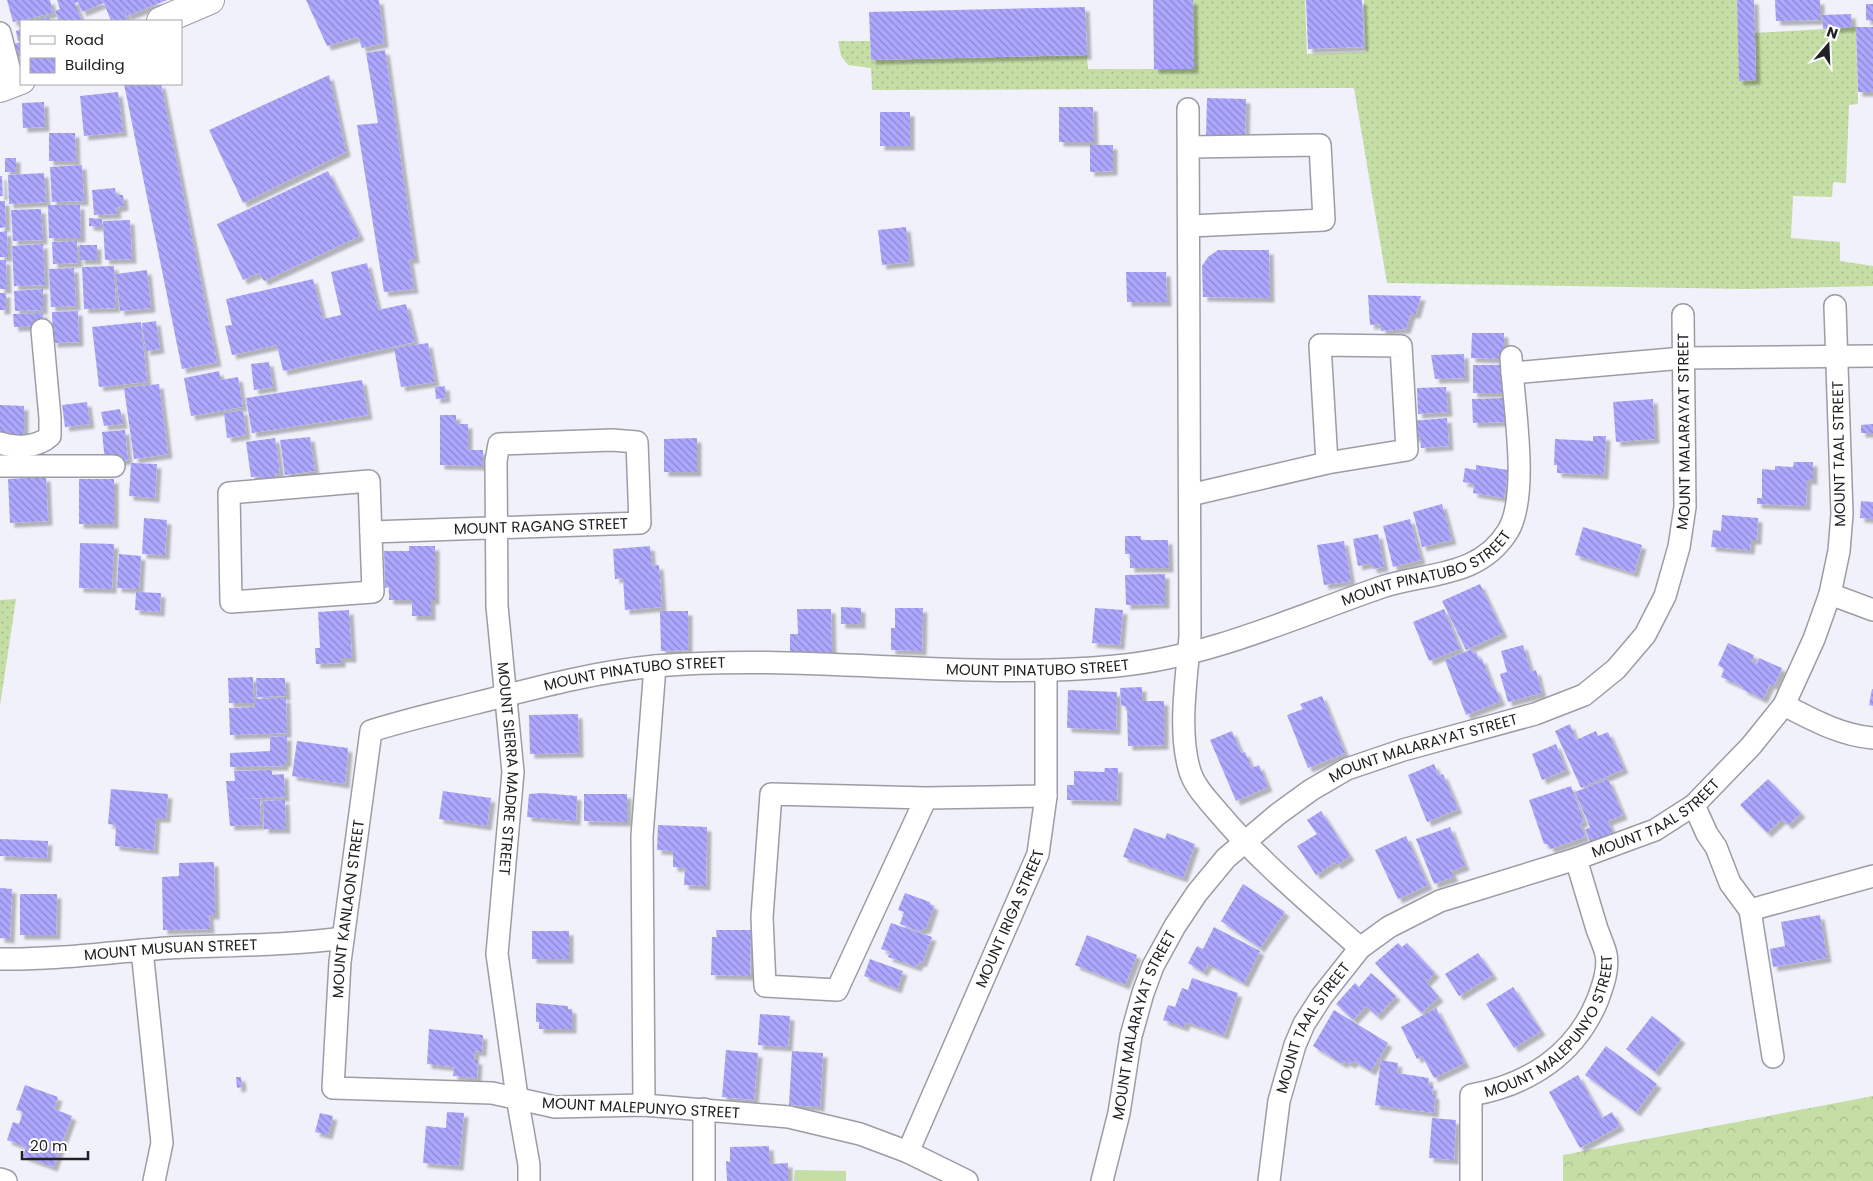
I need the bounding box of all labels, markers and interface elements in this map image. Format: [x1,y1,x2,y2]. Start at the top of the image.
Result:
legend [20,20,182,85]
north arrow [1803,20,1853,70]
text: N [1824,22,1840,44]
text: Road [65,29,104,50]
text: Building [65,54,125,75]
street label: MOUNT MALARAYAT STREET [1671,333,1695,531]
street label: MOUNT TAAL STREET [1827,381,1850,527]
street label: MOUNT RAGANG STREET [453,512,628,539]
street label: MOUNT PINATUBO STREET [1338,526,1516,611]
street label: MOUNT PINATUBO STREET [542,652,726,696]
street label: MOUNT PINATUBO STREET [946,654,1130,681]
street label: MOUNT SIERRA MADRE STREET [492,661,524,876]
street label: MOUNT MALARAYAT STREET [1325,708,1520,787]
street label: MOUNT TAAL STREET [1589,774,1724,862]
street label: MOUNT KANLAON STREET [327,818,369,999]
street label: MOUNT IRIGA STREET [970,848,1049,991]
street label: MOUNT MALARAYAT STREET [1107,926,1181,1122]
street label: MOUNT MUSUAN STREET [83,934,258,965]
street label: MOUNT MALEPUNYO STREET [1482,954,1617,1102]
street label: MOUNT TAAL STREET [1271,958,1355,1096]
street label: MOUNT MALEPUNYO STREET [542,1092,741,1123]
scale bar [22,1128,89,1160]
text: 20 m [30,1135,68,1156]

